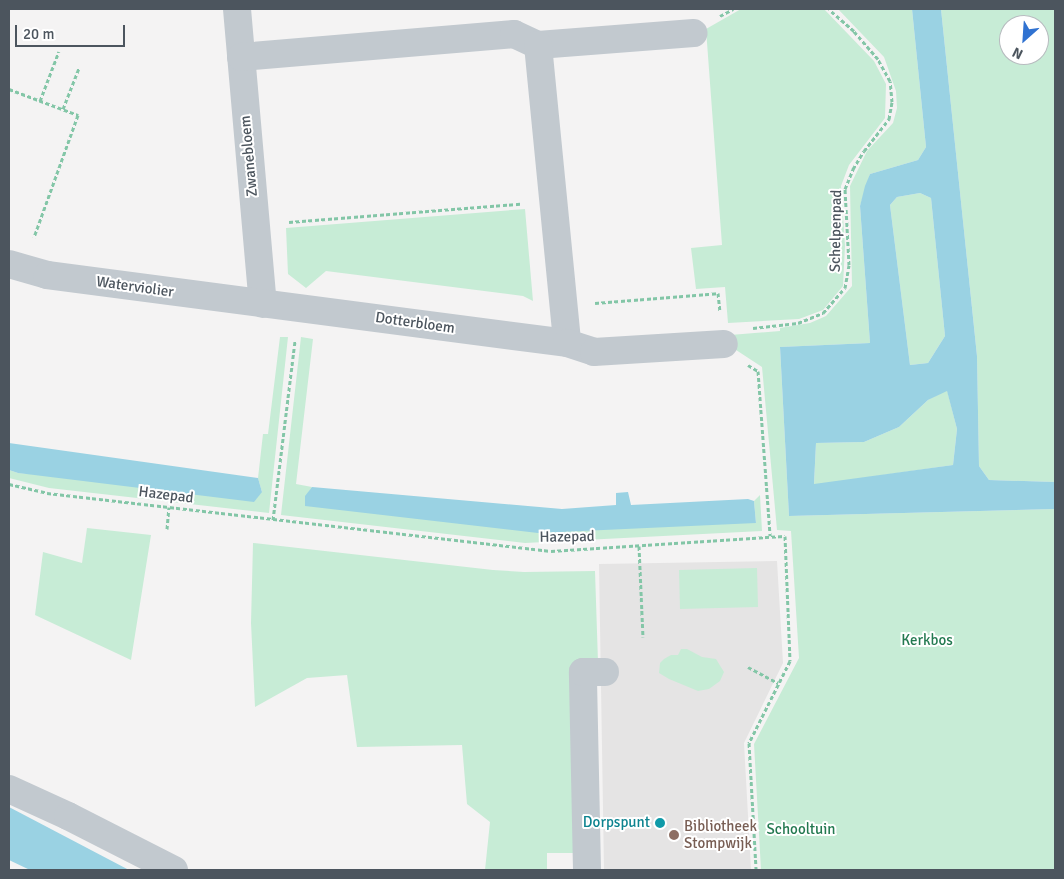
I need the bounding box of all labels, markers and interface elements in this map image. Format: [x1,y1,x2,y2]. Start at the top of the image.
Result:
scale bar [18,15,128,47]
north arrow [999,15,1049,65]
text: 20 m [23,25,54,43]
text: N [1010,43,1026,63]
street label: Zwanebloem [236,115,262,197]
street label: Schelpenpad [826,190,846,272]
street label: Waterviolier [95,273,175,301]
street label: Dotterbloem [374,309,456,337]
street label: Hazepad [138,483,194,507]
street label: Hazepad [539,528,595,546]
park label: Kerkbos [901,632,953,650]
place label: Dorpspunt [583,814,650,832]
marker: Dorpspunt [654,817,666,829]
place label: Bibliotheek Stompwijk [684,817,757,852]
park label: Schooltuin [767,821,835,839]
marker: Bibliotheek Stompwijk [668,829,680,841]

